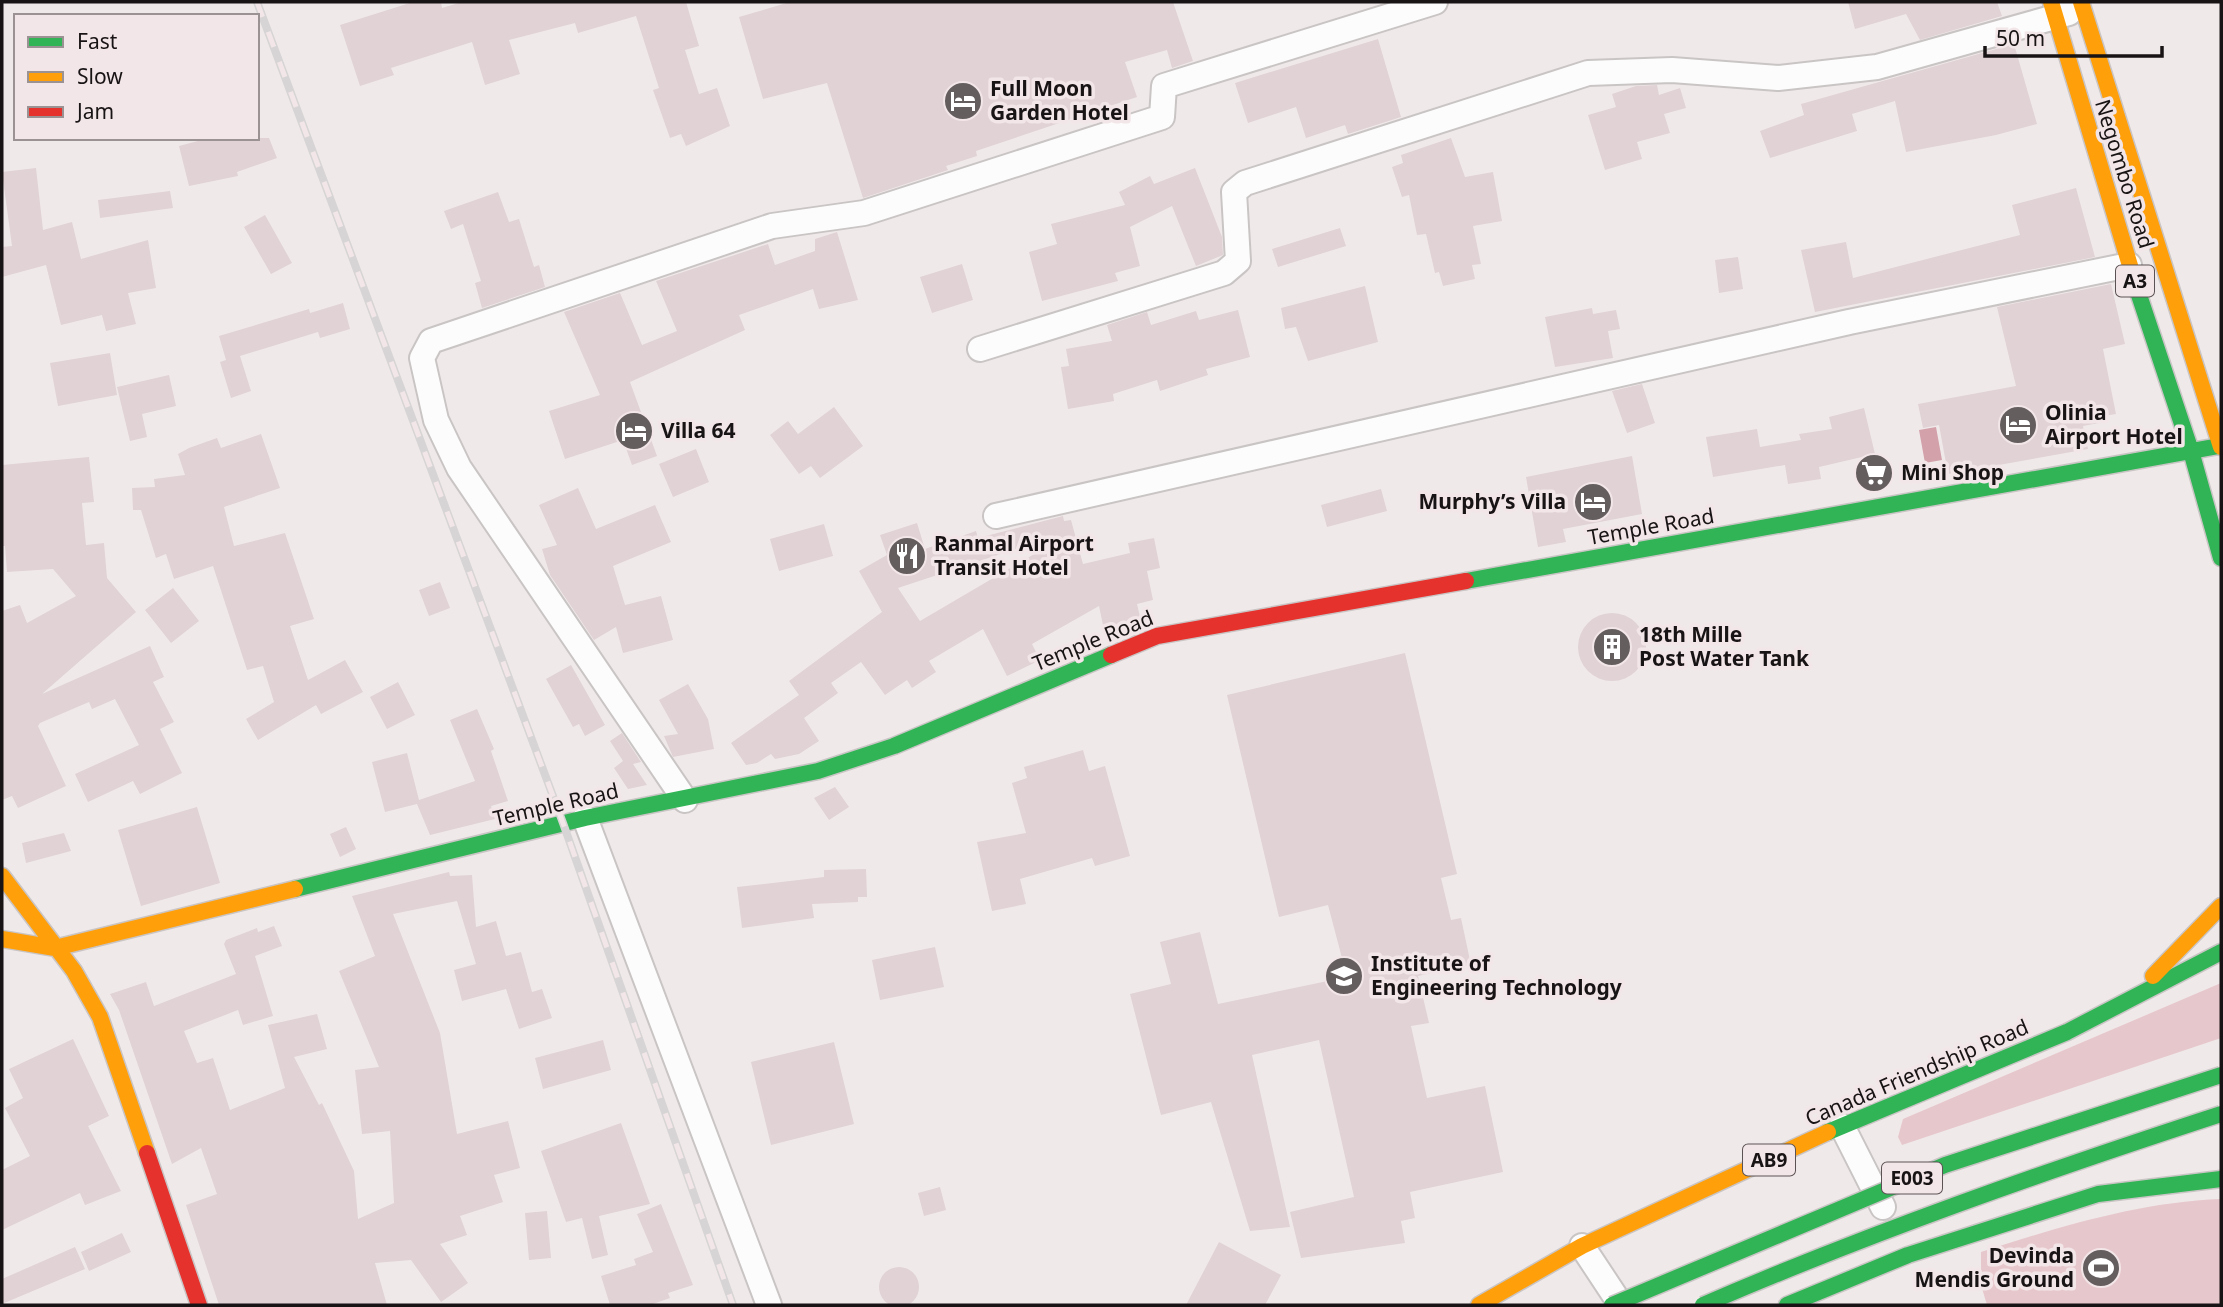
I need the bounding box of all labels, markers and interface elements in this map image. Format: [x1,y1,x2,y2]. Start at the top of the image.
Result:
legend [14,14,259,140]
scale bar [1985,14,2162,58]
text: 50 m [1996,24,2045,52]
text: Fast [77,27,118,55]
text: Slow [77,62,123,90]
place label: Full Moon Garden Hotel [990,74,1129,126]
hotel icon: Full Moon Garden Hotel [942,80,984,122]
street label: Negombo Road [2089,96,2161,252]
text: Jam [75,97,114,125]
road number: A3 [2116,266,2154,296]
place label: Olinia Airport Hotel [2045,398,2183,450]
hotel icon: Olinia Airport Hotel [1997,404,2039,446]
hotel icon: Villa 64 [613,410,655,452]
place label: Villa 64 [661,416,736,444]
supermarket icon: Mini Shop [1853,452,1895,494]
place label: Mini Shop [1901,458,2004,486]
hotel icon: Murphy’s Villa [1572,481,1614,523]
place label: Murphy’s Villa [1418,487,1566,515]
street label: Temple Road [1585,501,1716,551]
place label: Ranmal Airport Transit Hotel [934,529,1094,581]
restaurant icon: Ranmal Airport Transit Hotel [886,535,928,577]
street label: Temple Road [1028,603,1157,677]
place label: 18th Mille Post Water Tank [1639,620,1810,672]
building icon: 18th Mille Post Water Tank [1591,626,1633,668]
street label: Temple Road [490,776,621,832]
place label: Institute of Engineering Technology [1371,949,1622,1001]
school or university icon: Institute of Engineering Technology [1323,955,1365,997]
street label: Canada Friendship Road [1801,1012,2033,1132]
road number: AB9 [1743,1144,1795,1176]
road number: E003 [1882,1162,1942,1194]
place label: Devinda Mendis Ground [1915,1241,2074,1293]
sports icon: Devinda Mendis Ground [2080,1247,2122,1289]

